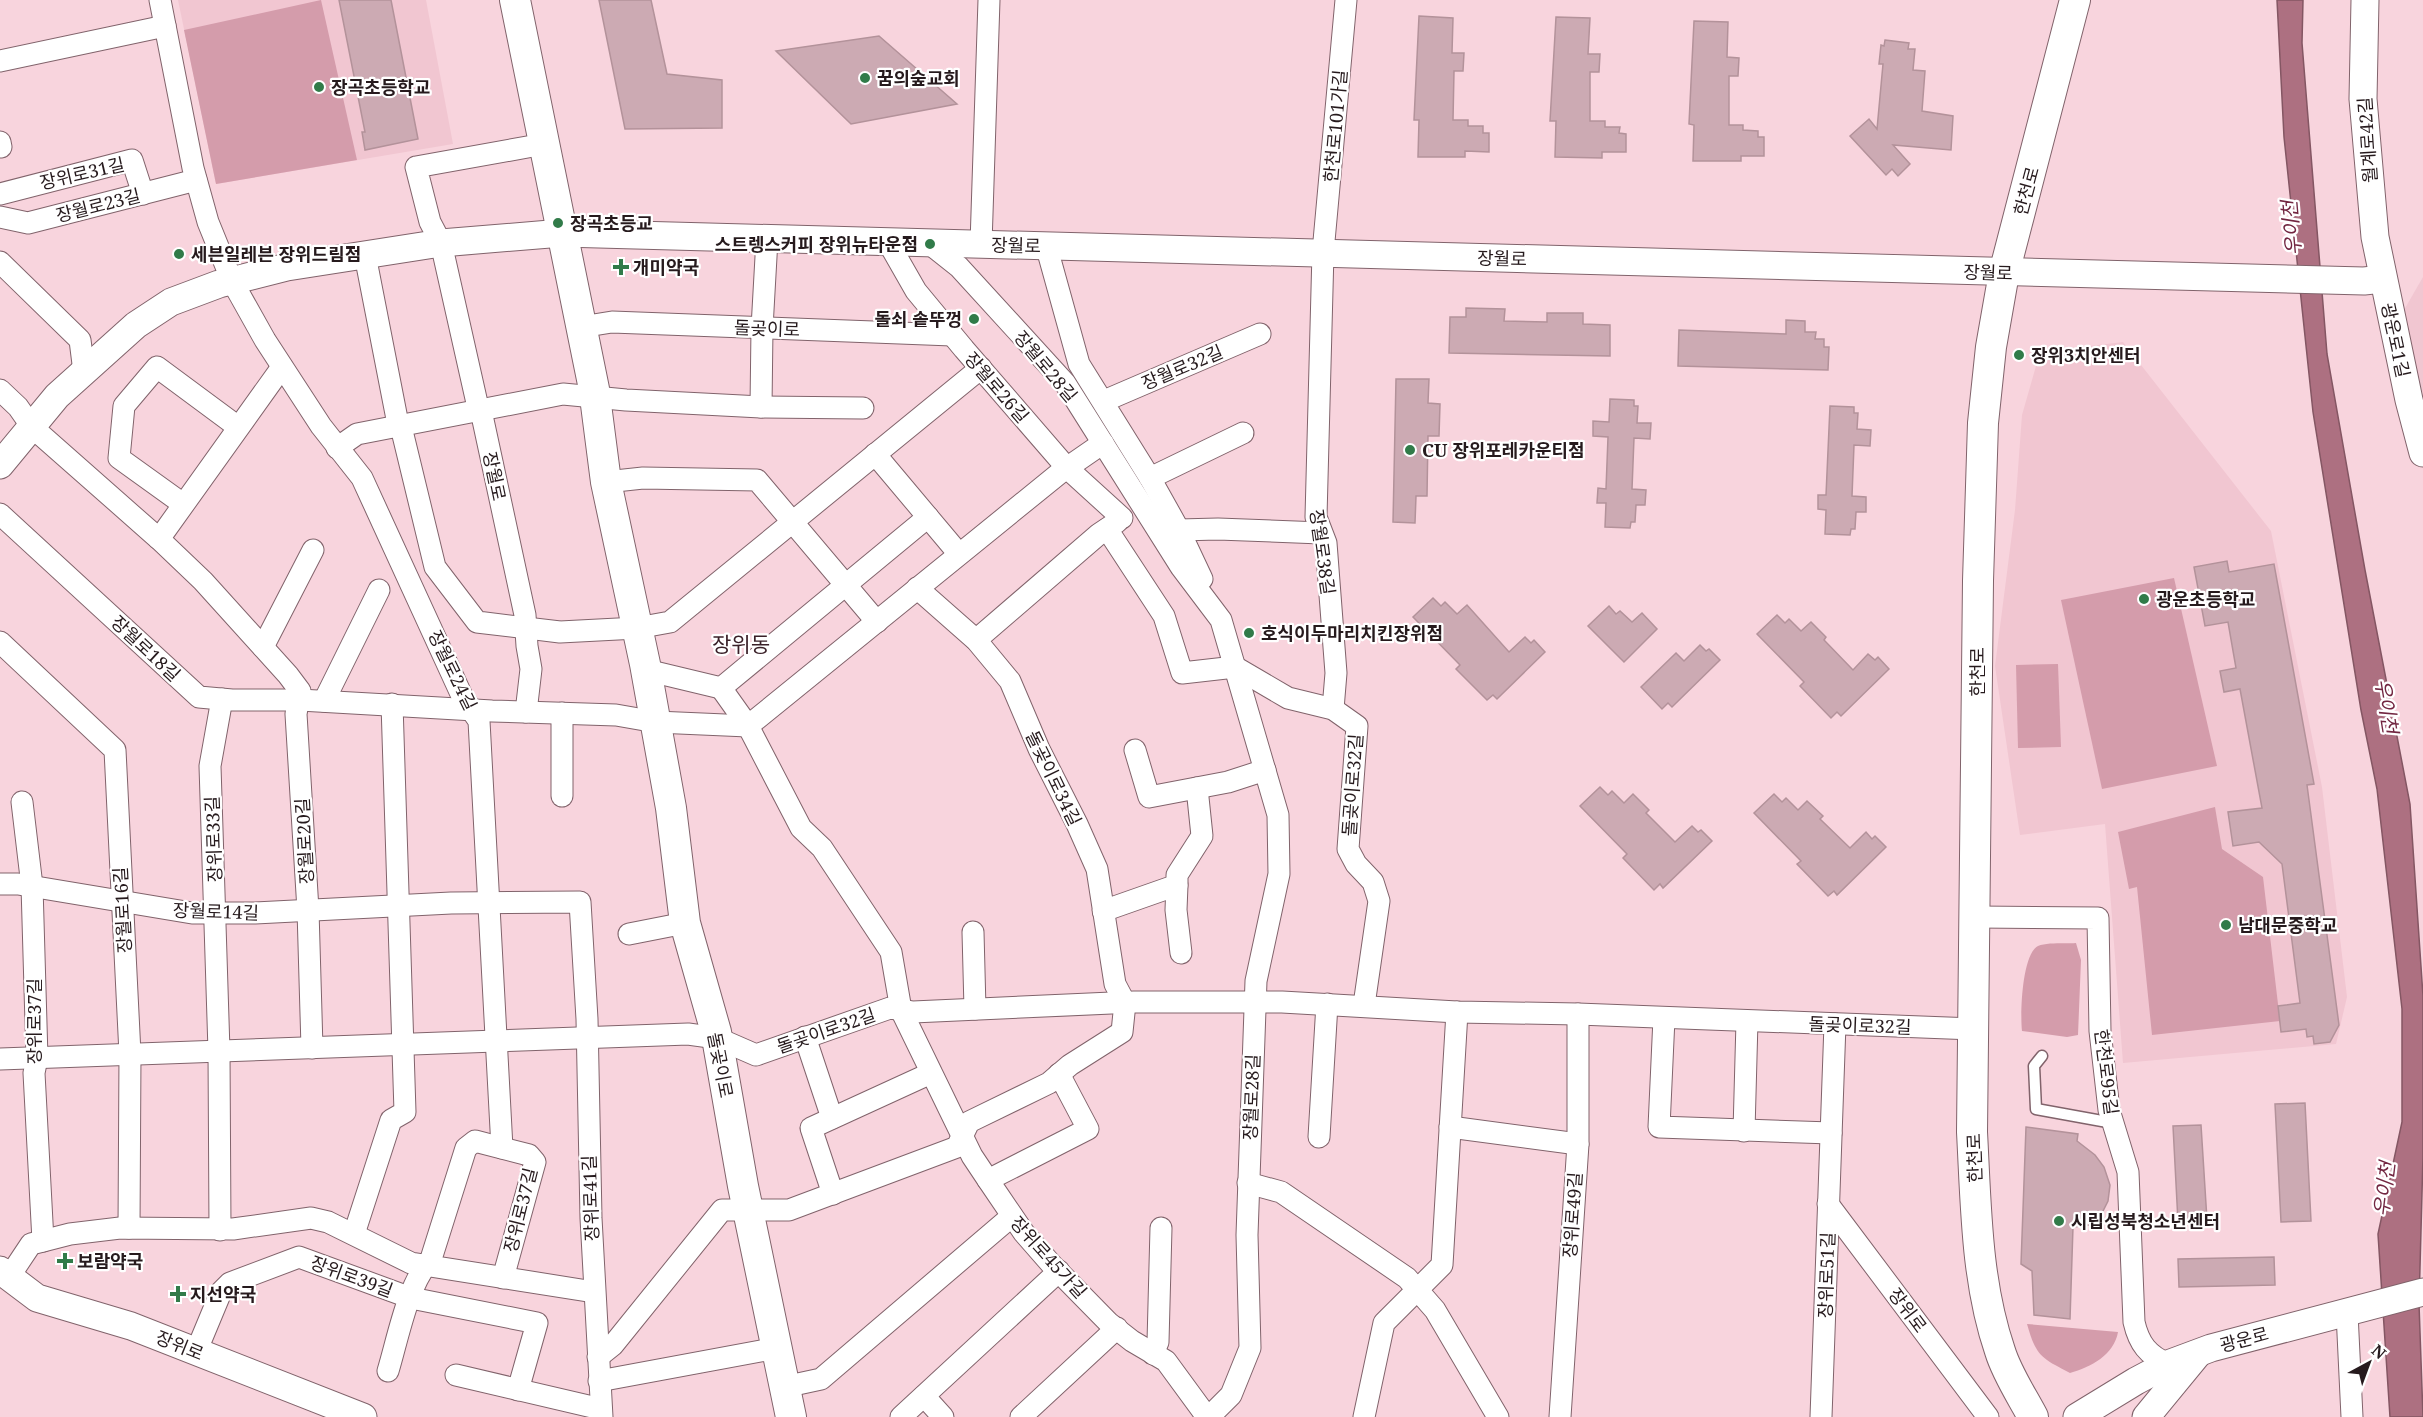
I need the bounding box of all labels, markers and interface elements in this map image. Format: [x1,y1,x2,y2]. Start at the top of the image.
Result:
place label: 꿈의숲교회 [877,66,960,90]
street label: 한천로101가길 [1318,69,1352,183]
marker: 꿈의숲교회 [858,71,872,85]
place label: 장곡초등학교 [331,75,430,99]
marker: 장곡초등학교 [312,80,326,94]
street label: 월계로42길 [2352,96,2382,184]
street label: 장위로31길 [37,152,127,194]
street label: 한천로 [2008,164,2044,218]
street label: 장월로23길 [53,183,143,227]
water label: 우이천 [2275,197,2307,257]
place label: 장곡초등교 [570,211,653,235]
marker: 장곡초등교 [551,216,565,230]
place label: 스트렝스커피 장위뉴타운점 [715,232,918,256]
street label: 장월로 [991,233,1041,257]
marker: 스트렝스커피 장위뉴타운점 [923,237,937,251]
place label: 세븐일레븐 장위드림점 [191,242,361,266]
street label: 장월로 [1477,246,1527,270]
marker: 세븐일레븐 장위드림점 [172,247,186,261]
place label: 개미약국 [633,255,699,279]
street label: 장월로 [1963,259,2013,285]
marker: 개미약국 [614,260,628,274]
street label: 광운로1길 [2376,300,2416,380]
place label: 돌쇠 솥뚜껑 [875,307,962,331]
marker: 돌쇠 솥뚜껑 [967,312,981,326]
street label: 돌곶이로 [733,315,801,341]
street label: 장월로28길 [1009,325,1083,407]
street label: 장월로32길 [1138,339,1226,395]
place label: 장위3치안센터 [2031,343,2141,367]
street label: 장월로26길 [960,347,1034,427]
marker: 장위3치안센터 [2012,348,2026,362]
place label: CU 장위포레카운티점 [1422,438,1585,462]
marker: CU 장위포레카운티점 [1403,443,1417,457]
street label: 장월로 [478,449,512,503]
street label: 장월로38길 [1305,508,1341,596]
place label: 광운초등학교 [2156,587,2255,611]
marker: 광운초등학교 [2137,592,2151,606]
street label: 장월로18길 [106,610,186,686]
place label: 호식이두마리치킨장위점 [1261,621,1443,645]
street label: 장월로24길 [423,626,483,714]
marker: 호식이두마리치킨장위점 [1242,626,1256,640]
district label: 장위동 [712,630,770,658]
street label: 한천로 [1965,647,1989,697]
water label: 우이천 [2369,677,2405,738]
street label: 돌곶이로34길 [1021,726,1087,830]
street label: 돌곶이로32길 [1336,733,1368,837]
street label: 장위로33길 [200,795,226,883]
street label: 장월로20길 [290,797,318,885]
street label: 장월로16길 [108,866,136,954]
street label: 장월로14길 [172,898,260,924]
place label: 남대문중학교 [2238,913,2337,937]
marker: 남대문중학교 [2219,918,2233,932]
street label: 장위로37길 [22,978,46,1064]
street label: 돌곶이로32길 [773,1002,879,1058]
street label: 돌곶이로32길 [1808,1011,1912,1039]
street label: 한천로95길 [2090,1028,2124,1116]
street label: 돌곶이로 [703,1030,739,1100]
street label: 장월로28길 [1238,1053,1264,1141]
street label: 한천로 [1961,1133,1987,1183]
street label: 장위로41길 [577,1154,603,1242]
water label: 우이천 [2367,1157,2401,1218]
street label: 장위로37길 [498,1165,542,1255]
street label: 장위로49길 [1557,1171,1587,1259]
place label: 시립성북청소년센터 [2071,1209,2220,1233]
street label: 장위로45가길 [1006,1211,1092,1303]
marker: 시립성북청소년센터 [2052,1214,2066,1228]
street label: 장위로51길 [1813,1231,1839,1319]
place label: 보람약국 [77,1249,143,1273]
street label: 장위로39길 [307,1250,397,1302]
marker: 보람약국 [58,1254,72,1268]
place label: 지선약국 [190,1282,256,1306]
street label: 장위로 [1883,1283,1933,1337]
marker: 지선약국 [171,1287,185,1301]
street label: 광운로 [2217,1321,2271,1357]
street label: 장위로 [152,1325,208,1365]
north arrow [2339,1333,2399,1393]
text: N [2367,1339,2391,1364]

